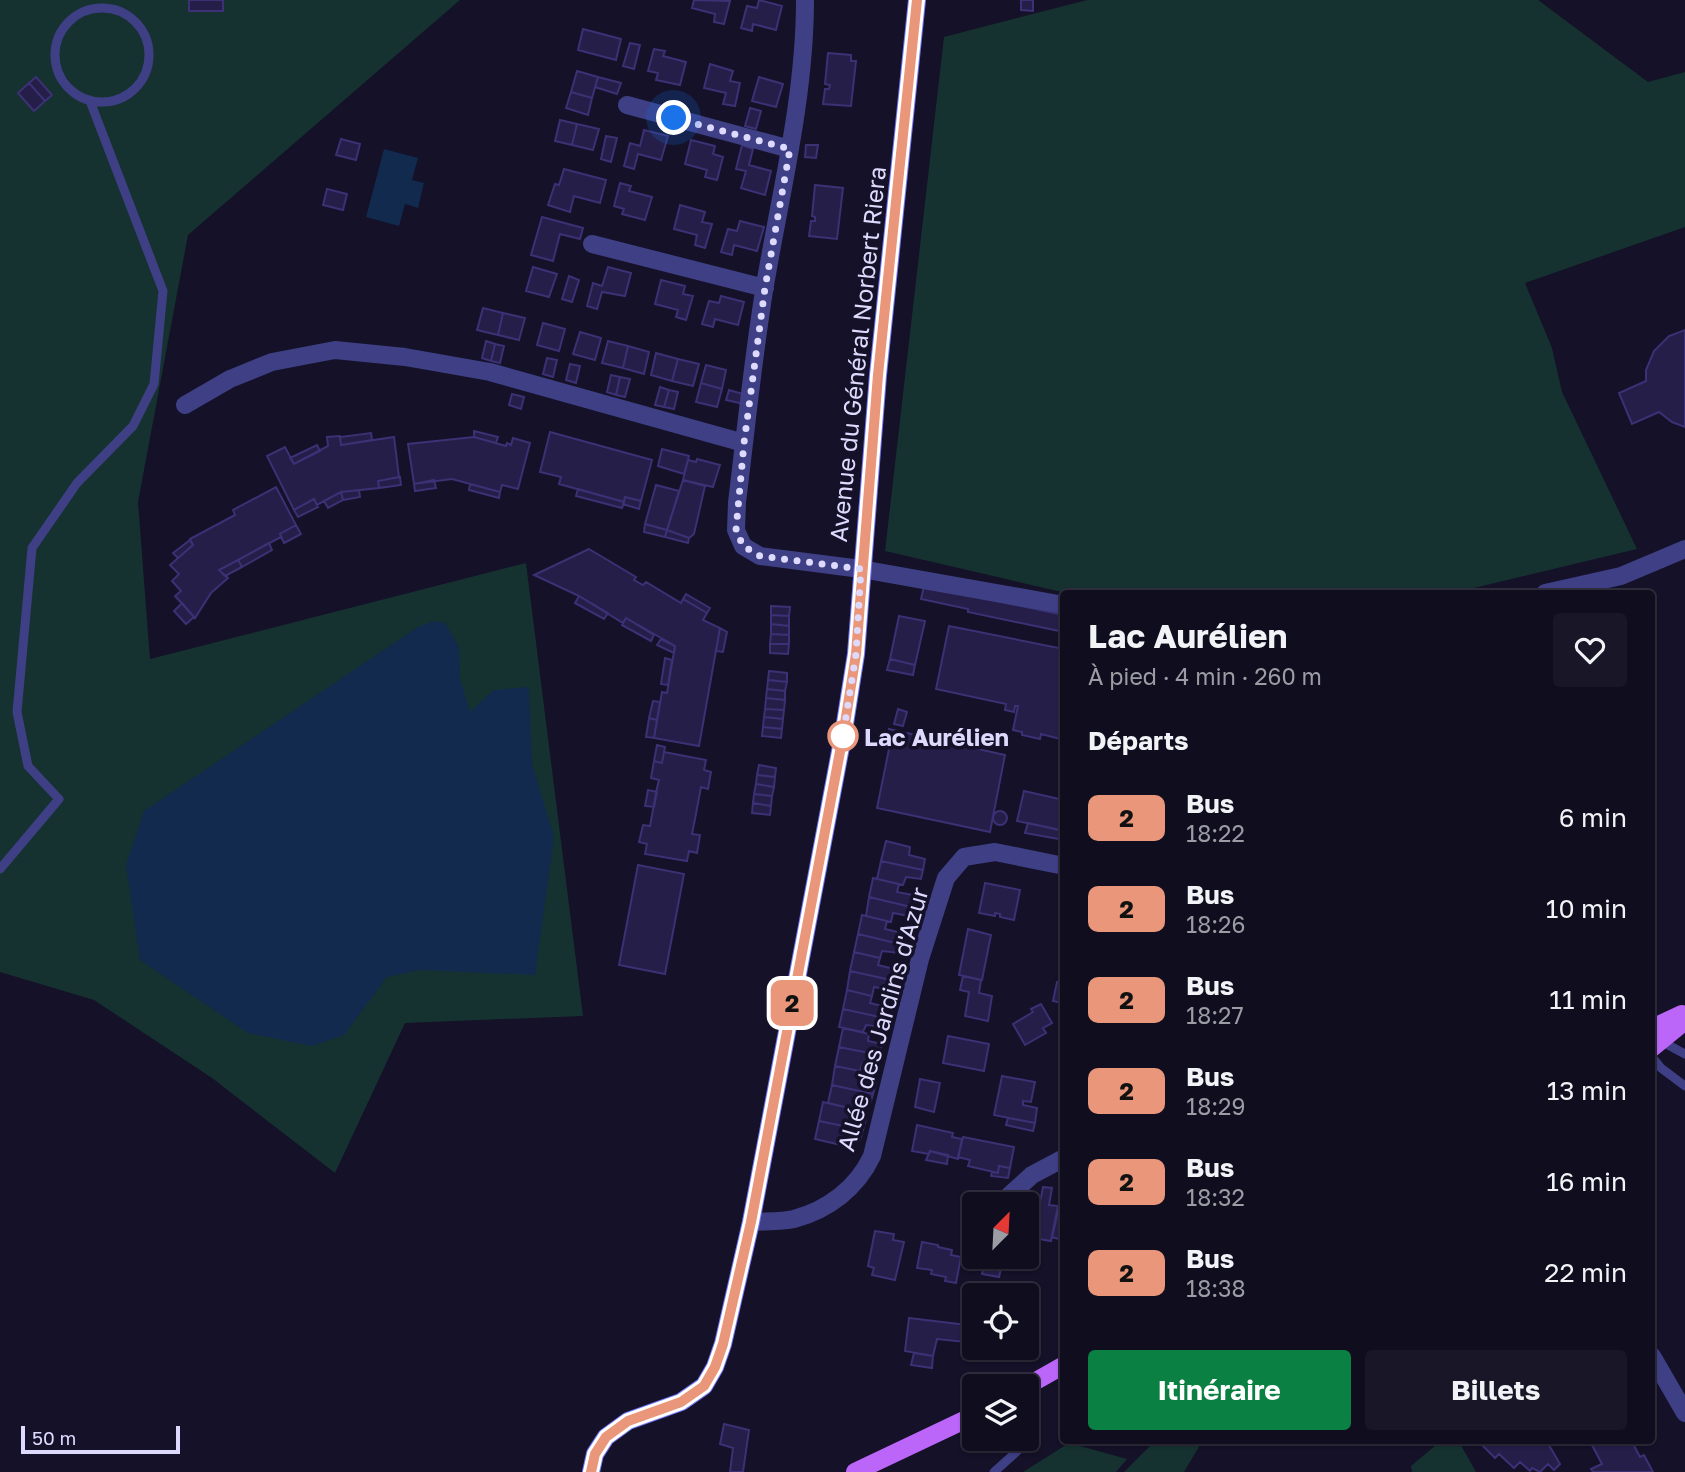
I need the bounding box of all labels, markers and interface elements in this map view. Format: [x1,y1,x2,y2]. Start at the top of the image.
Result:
your location [656,100,691,135]
street label: Avenue du Général Norbert Riera [823,165,891,543]
button: heart [1553,613,1627,687]
text: Lac Aurélien [1088,616,1287,655]
text: À pied · 4 min · 260 m [1088,662,1322,690]
marker: Lac Aurélien [828,721,858,751]
place label: Lac Aurélien [864,722,1009,751]
text: Départs [1088,725,1189,756]
text: Bus [1186,788,1234,819]
text: 6 min [1559,802,1627,833]
text: 2 [1119,803,1134,832]
text: 18:22 [1186,819,1245,847]
text: Bus [1186,879,1234,910]
street label: Allée des Jardins d'Azur [830,884,934,1154]
text: 10 min [1546,893,1627,924]
text: 2 [1119,894,1134,923]
text: 18:26 [1186,910,1245,938]
text: Bus [1186,970,1234,1001]
line badge: 2 [769,980,815,1026]
text: 11 min [1549,984,1627,1015]
text: 2 [1119,985,1134,1014]
text: 2 [785,988,799,1017]
text: 18:27 [1186,1001,1244,1029]
text: Bus [1186,1061,1234,1092]
text: 13 min [1547,1075,1627,1106]
text: 2 [1119,1076,1134,1105]
text: 18:29 [1186,1092,1245,1120]
text: Bus [1186,1152,1234,1183]
text: 16 min [1546,1166,1627,1197]
text: 2 [1119,1167,1134,1196]
text: 18:32 [1186,1183,1245,1211]
north arrow [962,1192,1040,1269]
map controls [962,1192,1039,1451]
text: Bus [1186,1243,1234,1274]
text: 22 min [1544,1257,1627,1288]
text: 2 [1119,1258,1134,1287]
text: 18:38 [1186,1274,1246,1302]
button: locate [962,1283,1039,1360]
button: Itinéraire [1088,1350,1351,1430]
button: Billets [1365,1350,1627,1430]
button: layers [962,1374,1039,1451]
scale bar [21,1423,180,1455]
text: 50 m [32,1426,76,1449]

